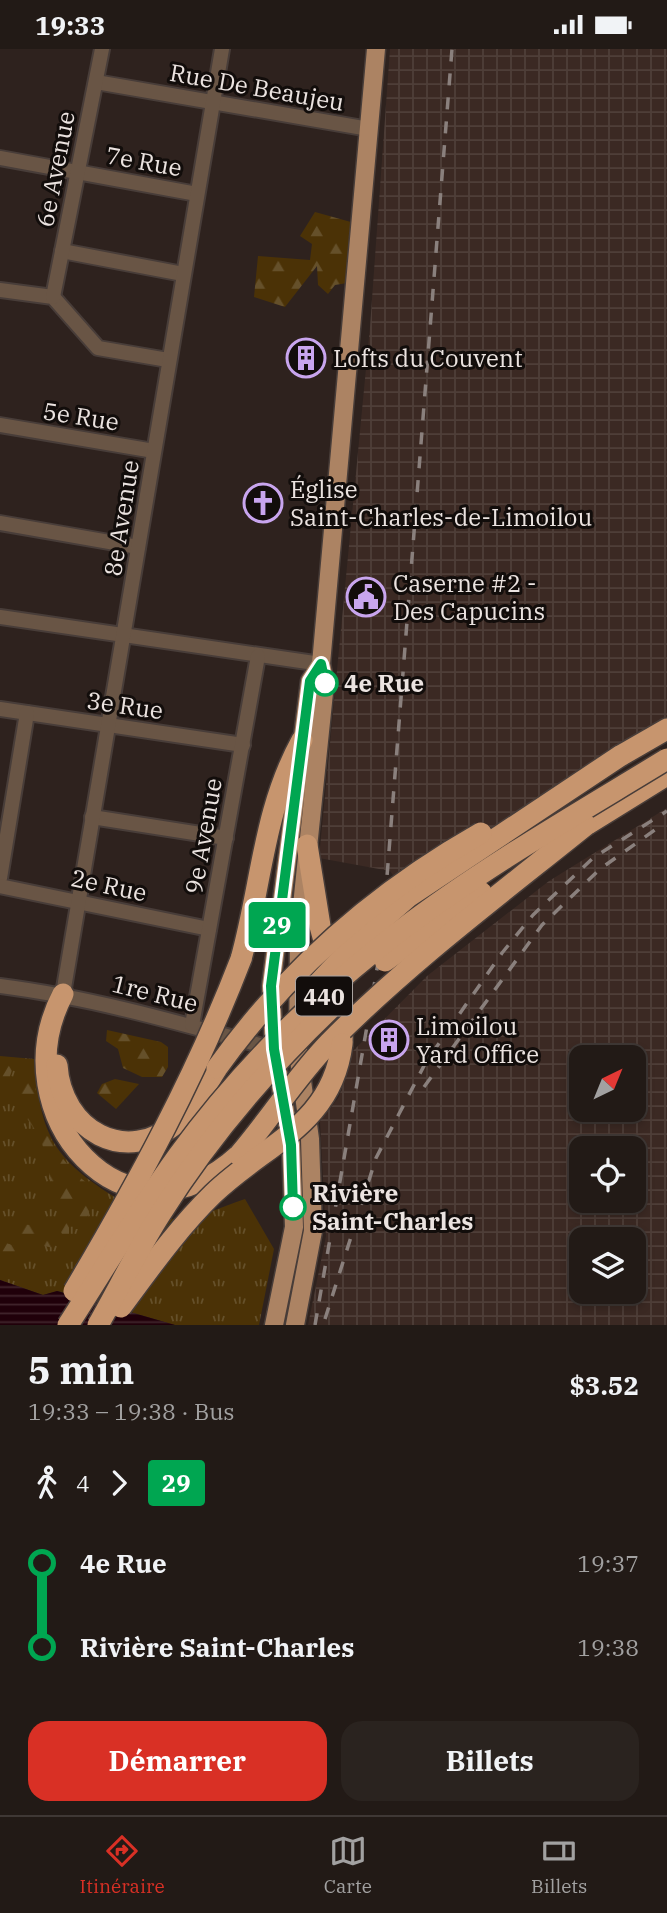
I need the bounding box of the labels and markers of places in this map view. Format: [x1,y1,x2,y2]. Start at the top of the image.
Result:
building icon: Lofts du Couvent [285,337,327,379]
place label: Lofts du Couvent [333,342,523,374]
place label: Église Saint-Charles-de-Limoilou [290,473,592,533]
church icon: Église Saint-Charles-de-Limoilou [242,482,284,524]
place label: Caserne #2 - Des Capucins [393,567,545,627]
public building icon: Caserne #2 - Des Capucins [345,576,387,618]
place label: 4e Rue [344,667,424,699]
marker: 4e Rue [312,670,338,696]
place label: Limoilou Yard Office [416,1010,539,1070]
building icon: Limoilou Yard Office [368,1019,410,1061]
place label: Rivière Saint-Charles [312,1177,473,1237]
marker: Rivière Saint-Charles [280,1194,306,1220]

